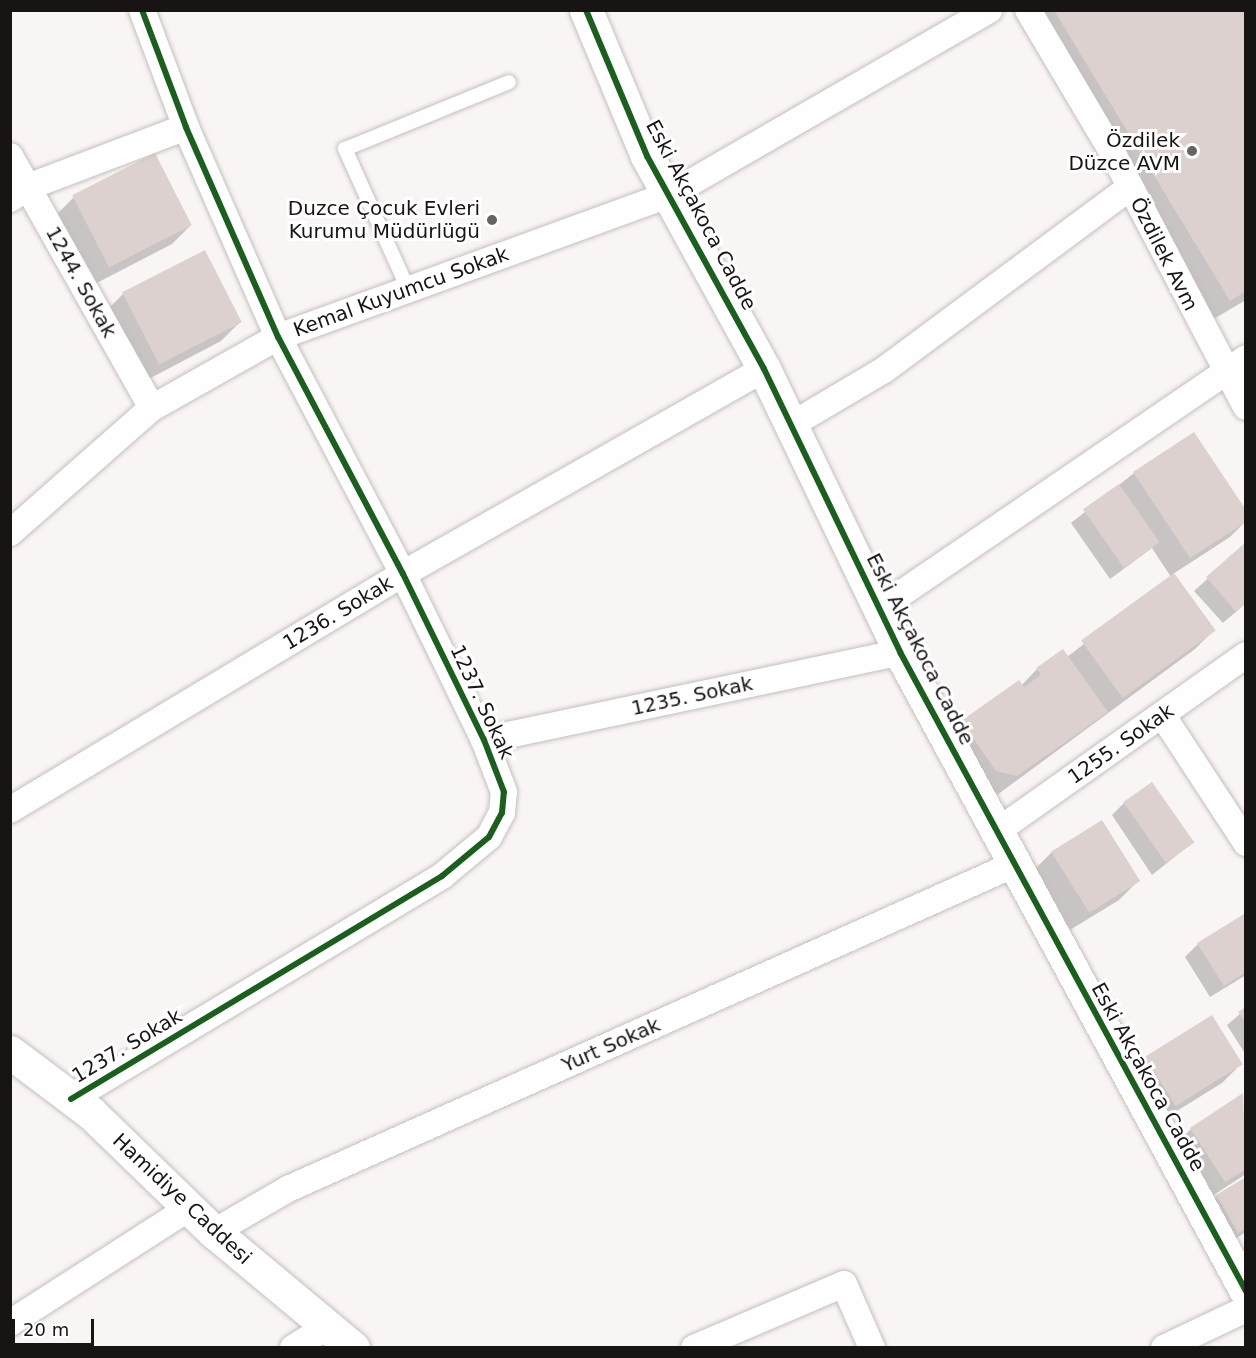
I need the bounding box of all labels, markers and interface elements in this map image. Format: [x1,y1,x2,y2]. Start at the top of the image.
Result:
street label: Eski Akçakoca Cadde [641,116,761,314]
place label: Özdilek Düzce AVM [1068,128,1180,175]
marker: Özdilek Düzce AVM [1185,144,1199,158]
street label: Özdilek Avm [1125,193,1203,315]
place label: Duzce Çocuk Evleri Kurumu Müdürlügü [288,196,480,243]
marker: Duzce Çocuk Evleri Kurumu Müdürlügü [485,213,499,227]
street label: 1244. Sokak [41,222,121,342]
street label: Kemal Kuyumcu Sokak [290,242,512,342]
street label: Eski Akçakoca Cadde [861,549,979,749]
street label: 1236. Sokak [279,571,397,655]
street label: 1237. Sokak [445,641,519,763]
street label: 1235. Sokak [629,671,755,721]
street label: 1255. Sokak [1063,699,1179,789]
street label: Eski Akçakoca Cadde [1086,979,1210,1175]
street label: 1237. Sokak [68,1004,186,1088]
street label: Yurt Sokak [558,1013,664,1077]
street label: Hamidiye Caddesi [108,1129,256,1269]
scale bar [15,1307,98,1345]
text: 20 m [23,1319,69,1340]

